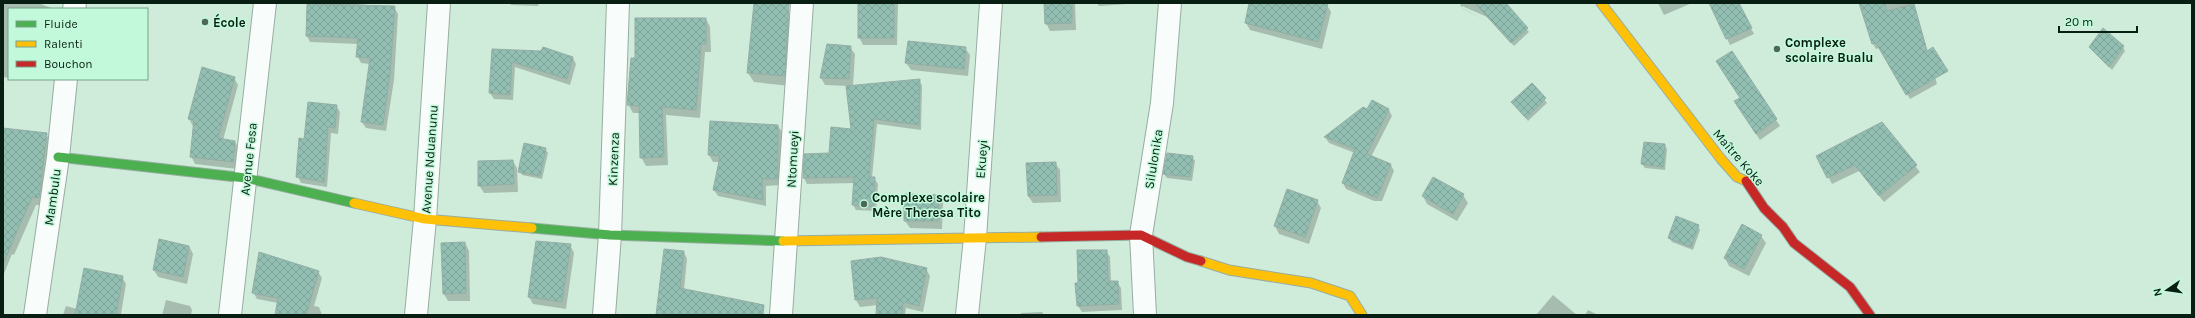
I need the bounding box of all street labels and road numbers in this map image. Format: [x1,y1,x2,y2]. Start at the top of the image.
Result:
street label: Avenue Nduanunu [418,104,441,214]
street label: Avenue Fesa [237,122,260,196]
street label: Maître Koke [1710,126,1768,189]
street label: Silulonika [1141,128,1166,190]
street label: Ntomueyi [784,130,801,188]
street label: Kinzenza [605,132,622,186]
street label: Ekueyi [973,139,990,179]
street label: Mambulu [41,168,64,227]

